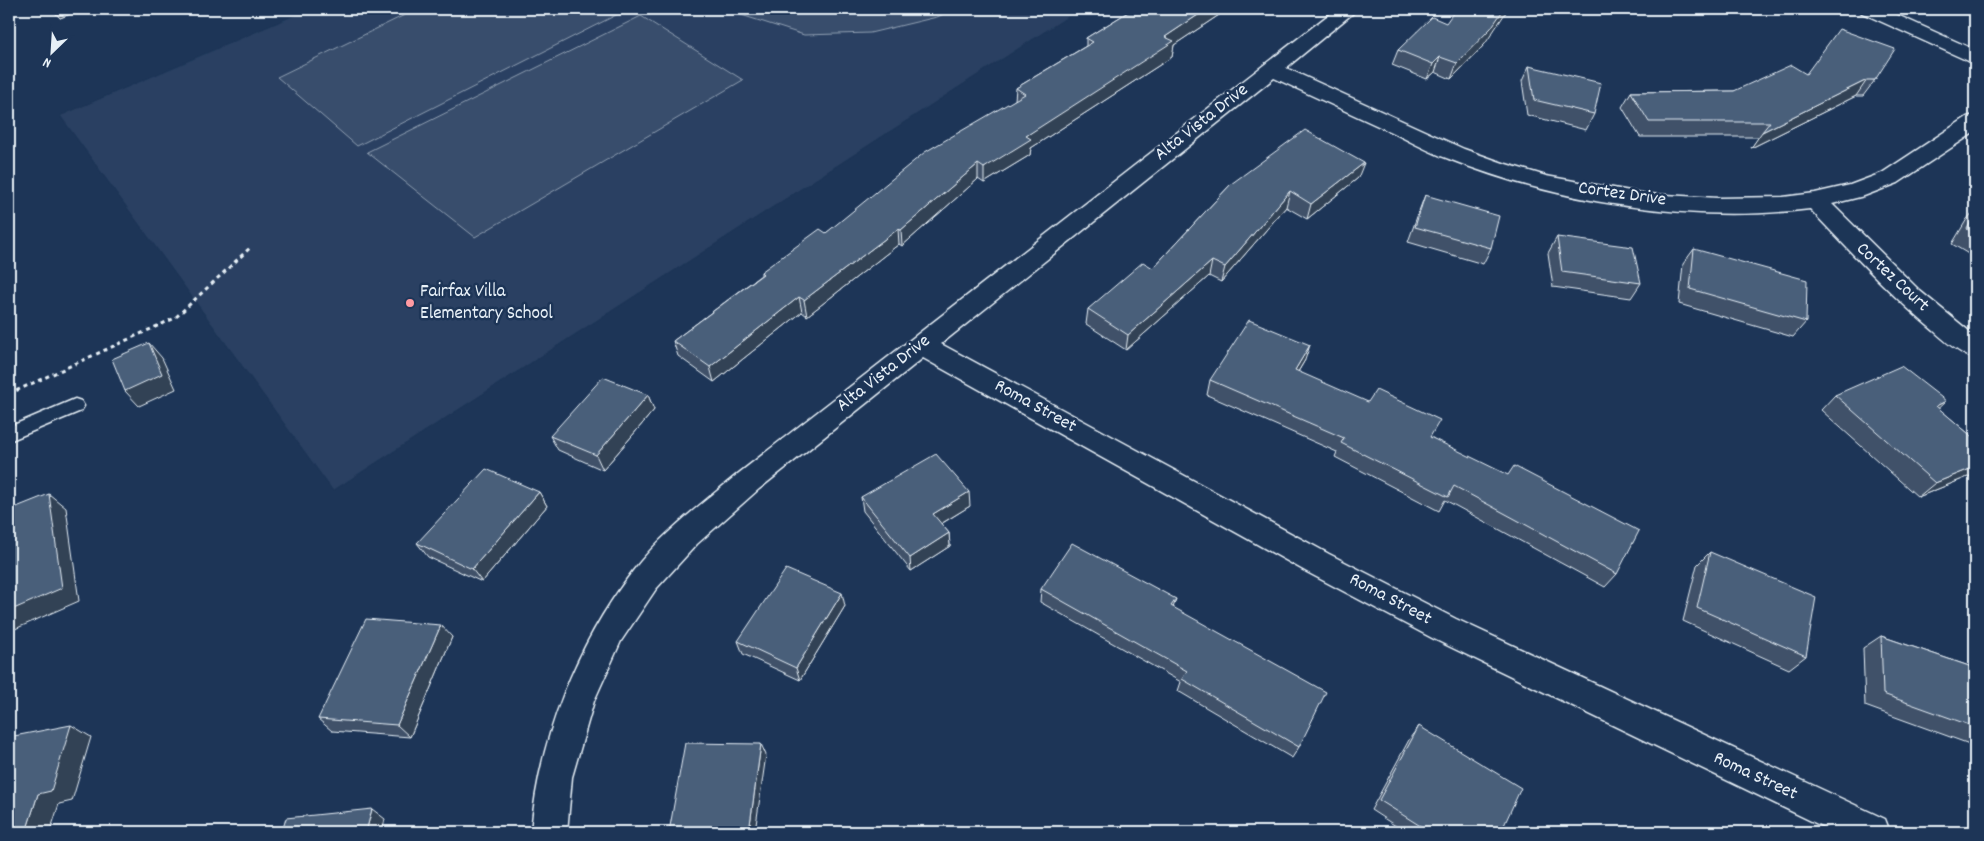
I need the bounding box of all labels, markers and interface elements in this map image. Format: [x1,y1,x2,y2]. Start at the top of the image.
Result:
north arrow [28,28,78,78]
text: N [40,51,55,72]
street label: Alta Vista Drive [1149,78,1255,168]
street label: Cortez Drive [1576,175,1668,215]
street label: Cortez Court [1849,237,1935,319]
place label: Fairfax Villa Elementary School [420,279,553,328]
marker: Fairfax Villa Elementary School [404,297,416,309]
street label: Alta Vista Drive [831,329,937,419]
street label: Roma Street [989,373,1081,441]
street label: Roma Street [1344,567,1436,633]
street label: Roma Street [1708,746,1802,808]

